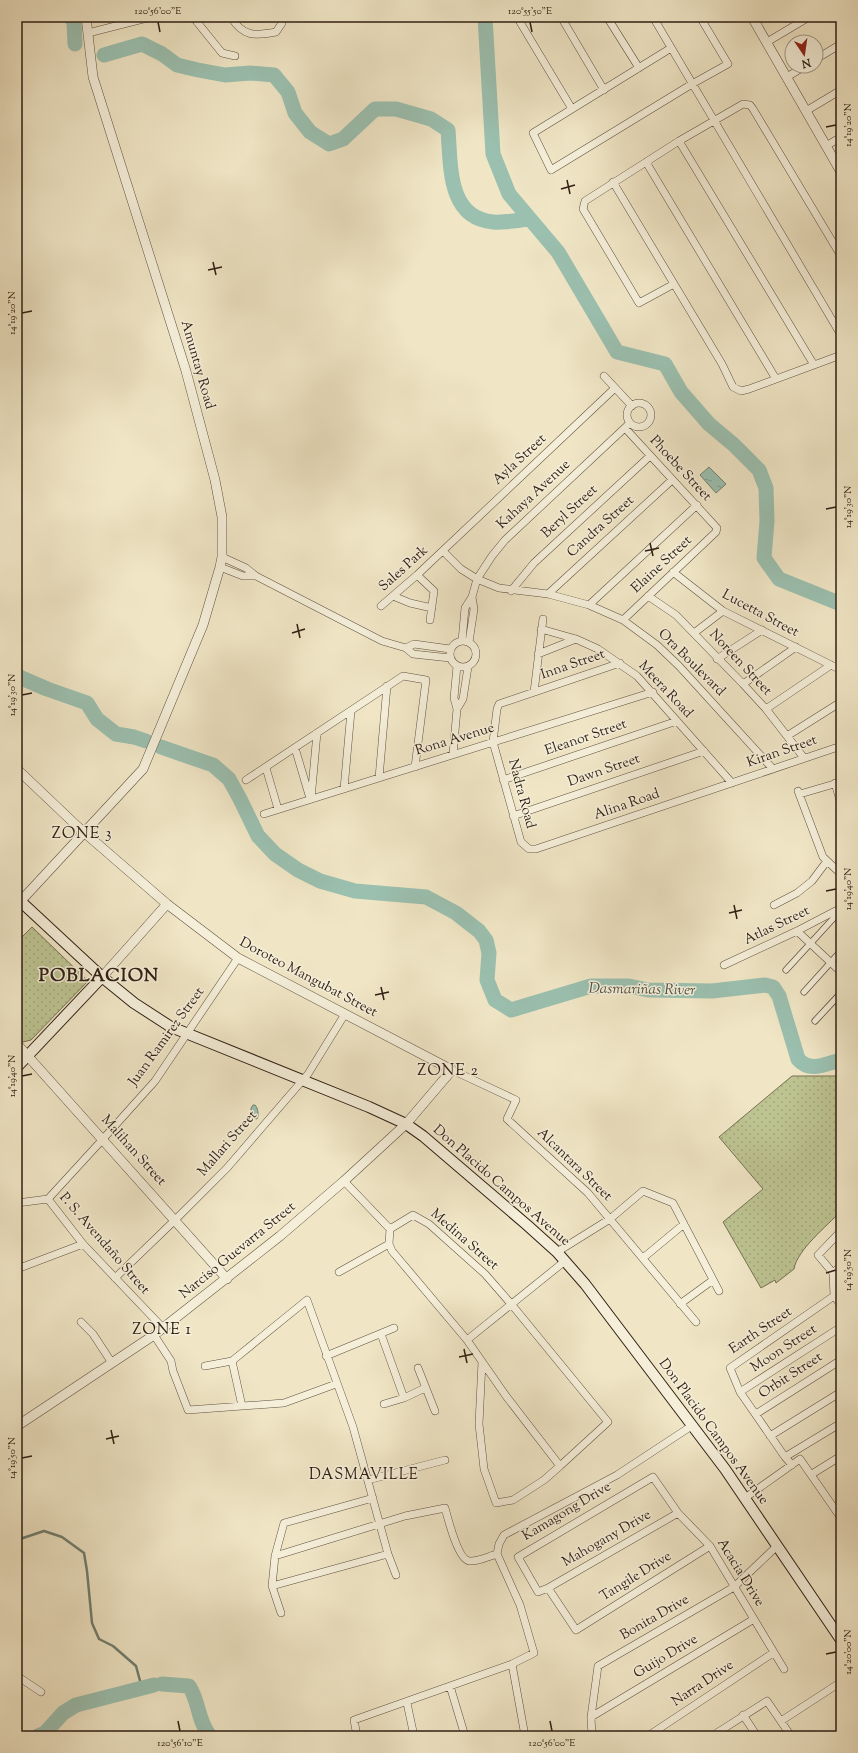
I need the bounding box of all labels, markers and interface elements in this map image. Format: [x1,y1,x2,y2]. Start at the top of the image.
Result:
text: 120°56'00"E [135,4,181,19]
text: 120°55'50"E [508,4,552,19]
north arrow [784,34,824,74]
text: N [800,54,813,72]
text: 14°19'20"N [841,103,856,147]
text: 14°19'20"N [5,291,20,335]
street label: Amuntay Road [175,318,219,412]
street label: Ayla Street [489,430,551,490]
street label: Phoebe Street [644,432,716,506]
street label: Kahaya Avenue [493,456,575,534]
street label: Beryl Street [537,480,603,543]
text: 14°19'30"N [841,486,856,528]
street label: Candra Street [563,491,639,563]
street label: Elaine Street [627,531,697,598]
street label: Sales Park [375,541,433,597]
street label: Lucetta Street [718,585,802,643]
street label: Ora Boulevard [653,625,729,701]
street label: Noreen Street [704,625,776,701]
street label: Inna Street [538,645,608,685]
street label: Meera Road [633,657,697,723]
text: 14°19'30"N [5,674,20,716]
street label: Eleanor Street [542,715,630,761]
street label: Rona Avenue [413,718,497,762]
street label: Kiran Street [744,731,820,773]
street label: Dawn Street [565,749,643,793]
street label: Nadra Road [502,757,540,831]
street label: Alina Road [591,784,663,826]
district label: ZONE 3 [52,823,112,846]
text: 14°19'40"N [841,868,856,910]
street label: Atlas Street [741,901,813,951]
street label: Doroteo Mangubat Street [235,933,381,1023]
district label: POBLACION [39,964,159,990]
water label: Dasmariñas River [588,979,696,1001]
street label: Juan Ramirez Street [124,983,210,1091]
text: 14°19'40"N [5,1055,20,1097]
district label: ZONE 2 [417,1060,479,1083]
street label: Mallari Street [194,1106,262,1181]
street label: Malihan Street [96,1111,170,1191]
street label: Don Placido Campos Avenue [428,1121,574,1251]
street label: Alcantara Street [532,1124,616,1206]
street label: P. S. Avendaño Street [54,1189,154,1300]
street label: Narciso Guevarra Street [176,1198,301,1304]
street label: Medina Street [425,1205,503,1276]
text: 14°19'50"N [841,1249,856,1291]
street label: Earth Street [726,1302,797,1359]
district label: ZONE 1 [132,1319,192,1342]
street label: Moon Street [747,1320,821,1378]
street label: Orbit Street [755,1348,827,1404]
street label: Don Placido Campos Avenue [653,1355,773,1509]
text: 14°19'50"N [5,1437,20,1479]
district label: DASMAVILLE [309,1465,419,1486]
street label: Kamagong Drive [519,1478,615,1546]
street label: Mahogany Drive [559,1505,655,1573]
street label: Acacia Drive [711,1535,769,1611]
street label: Tangile Drive [596,1547,676,1607]
street label: Bonita Drive [617,1590,693,1646]
text: 14°20'00"N [841,1629,856,1675]
street label: Guijo Drive [630,1630,702,1684]
street label: Narra Drive [668,1656,738,1712]
text: 120°56'10"E [157,1736,203,1751]
text: 120°56'00"E [529,1736,575,1751]

